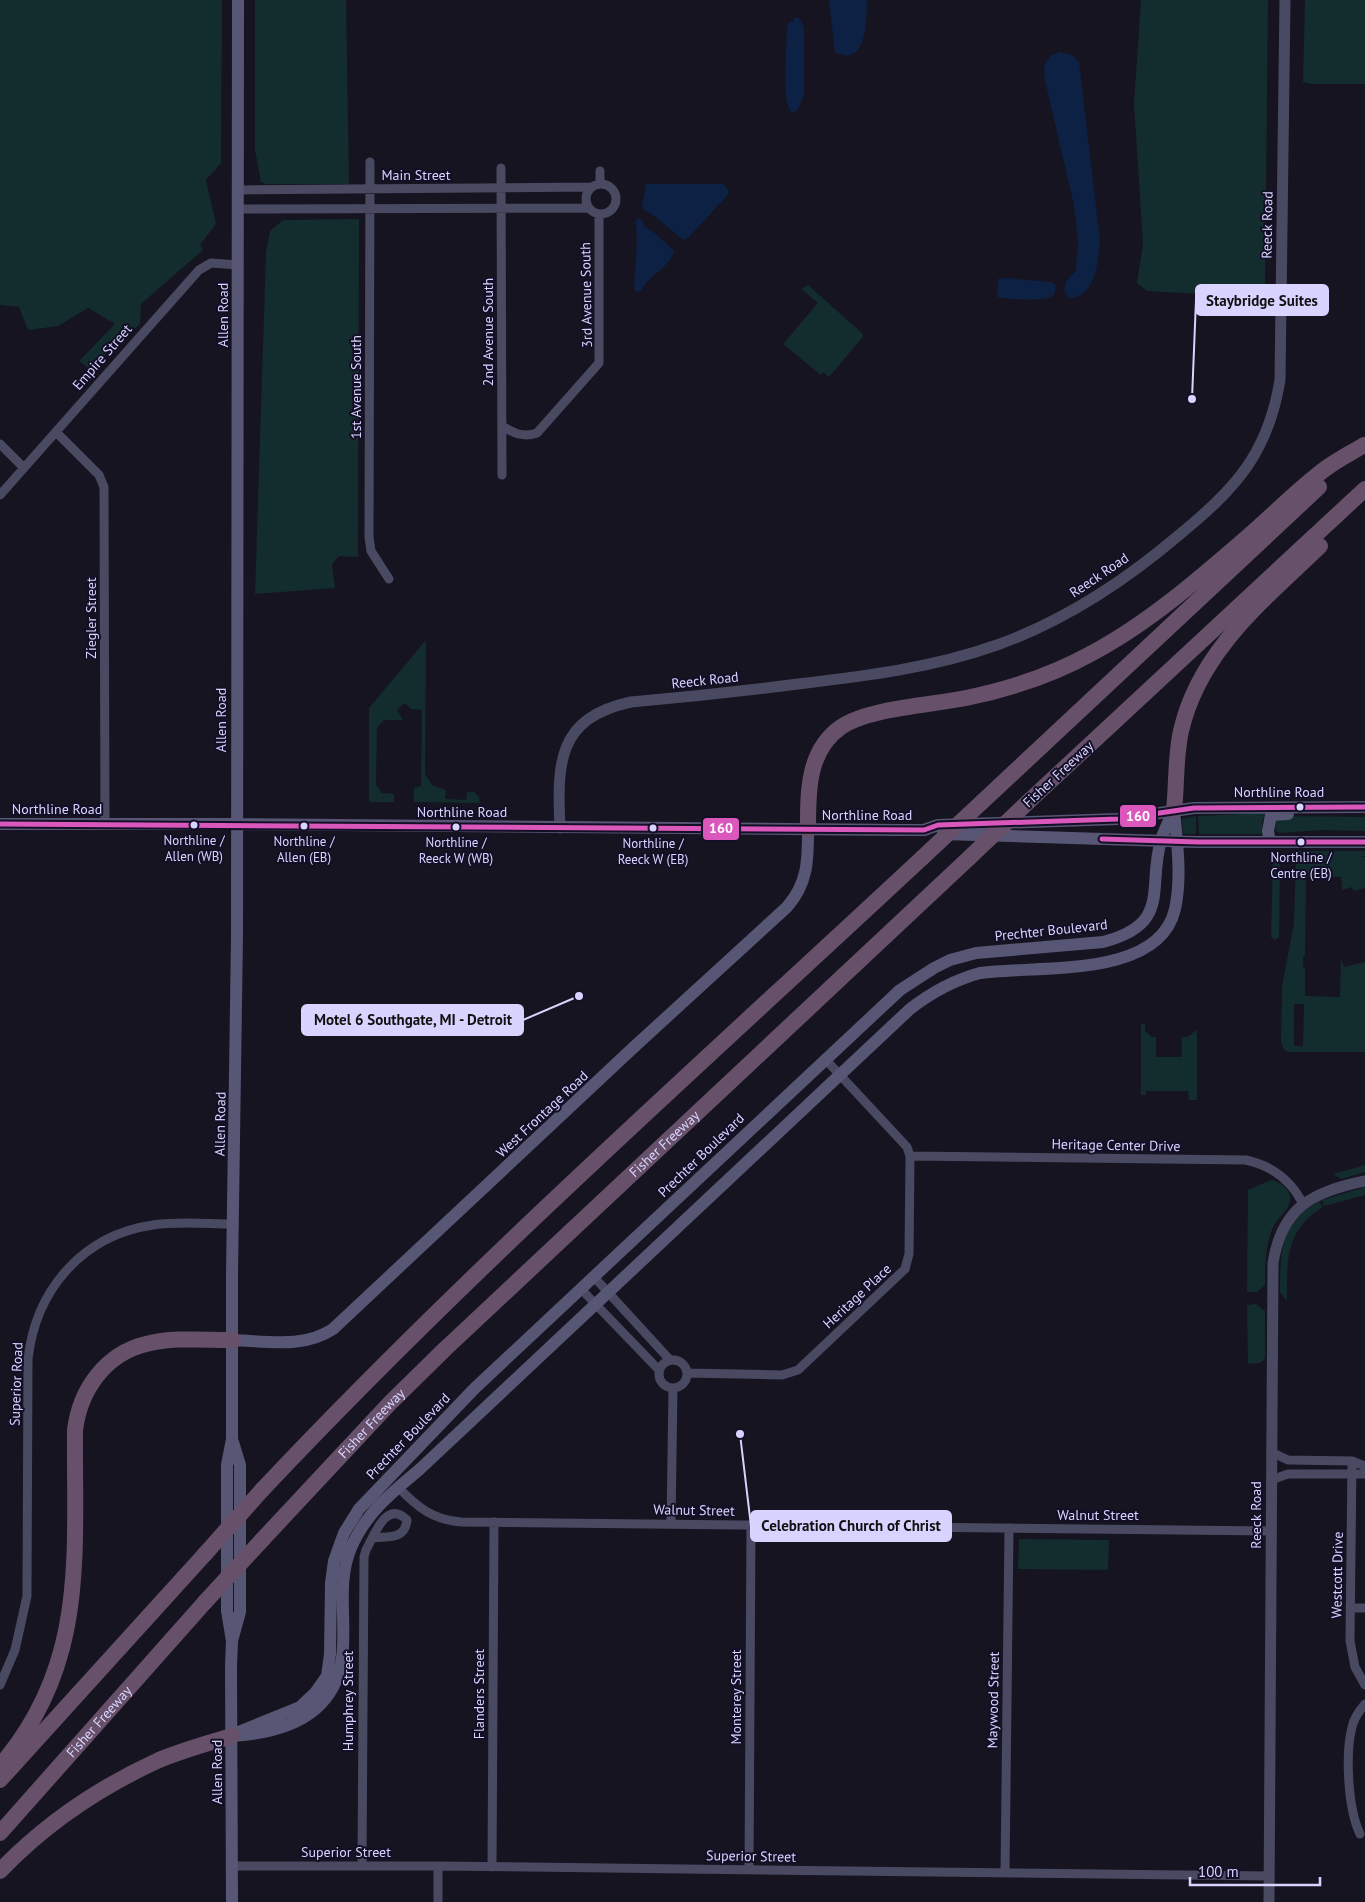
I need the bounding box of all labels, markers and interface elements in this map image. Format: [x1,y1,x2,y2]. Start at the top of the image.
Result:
street label: Main Street [382,166,451,184]
street label: Reeck Road [1257,191,1277,259]
street label: 3rd Avenue South [576,242,596,348]
street label: 2nd Avenue South [479,278,497,386]
street label: Allen Road [214,283,232,347]
callout: Staybridge Suites [1196,285,1328,315]
text: Staybridge Suites [1206,291,1318,310]
street label: Empire Street [68,320,136,394]
street label: 1st Avenue South [347,335,365,439]
street label: Reeck Road [1066,549,1132,601]
street label: Ziegler Street [82,577,100,659]
street label: Reeck Road [670,668,740,692]
street label: Allen Road [212,688,230,752]
street label: Fisher Freeway [1019,736,1097,811]
street label: Northline Road [1234,783,1324,801]
street label: Northline Road [12,800,102,818]
unlabelled marker [1295,802,1305,812]
street label: Northline Road [417,803,507,821]
line badge: 160 [1119,804,1157,828]
street label: Northline Road [822,806,912,824]
text: 160 [1126,807,1150,825]
line badge: 160 [702,817,740,841]
text: 160 [709,819,733,837]
marker: Northline / Allen (WB) [189,820,199,830]
marker: Northline / Allen (EB) [299,821,309,831]
marker: Northline / Reeck W (WB) [451,822,461,832]
marker: Northline / Reeck W (EB) [648,823,658,833]
place label: Northline / Allen (WB) [163,832,226,865]
place label: Northline / Allen (EB) [273,833,336,866]
place label: Northline / Reeck W (WB) [419,834,493,867]
place label: Northline / Reeck W (EB) [618,835,688,868]
marker: Northline / Centre (EB) [1296,837,1306,847]
place label: Northline / Centre (EB) [1270,849,1333,882]
street label: Prechter Boulevard [994,915,1108,945]
callout: Motel 6 Southgate, MI - Detroit [302,1005,523,1035]
text: Motel 6 Southgate, MI - Detroit [314,1010,513,1029]
street label: West Frontage Road [492,1067,592,1161]
street label: Allen Road [210,1092,230,1156]
street label: Fisher Freeway [625,1106,704,1181]
street label: Prechter Boulevard [654,1109,748,1201]
street label: Heritage Center Drive [1051,1135,1181,1155]
street label: Heritage Place [819,1260,895,1332]
street label: Superior Road [6,1342,26,1426]
street label: Fisher Freeway [334,1384,409,1462]
street label: Prechter Boulevard [362,1389,454,1483]
street label: Reeck Road [1247,1481,1265,1549]
street label: Walnut Street [653,1500,735,1520]
street label: Walnut Street [1057,1506,1139,1524]
callout: Celebration Church of Christ [751,1511,951,1541]
text: Celebration Church of Christ [761,1516,941,1535]
street label: Westcott Drive [1327,1531,1347,1619]
street label: Flanders Street [470,1648,488,1739]
street label: Monterey Street [727,1649,745,1745]
street label: Humphrey Street [339,1650,357,1751]
street label: Maywood Street [983,1651,1003,1749]
street label: Fisher Freeway [62,1682,136,1761]
street label: Allen Road [208,1740,226,1804]
street label: Superior Street [301,1843,391,1861]
street label: Superior Street [706,1846,796,1866]
scale bar [1190,1854,1320,1886]
text: 100 m [1198,1862,1239,1881]

